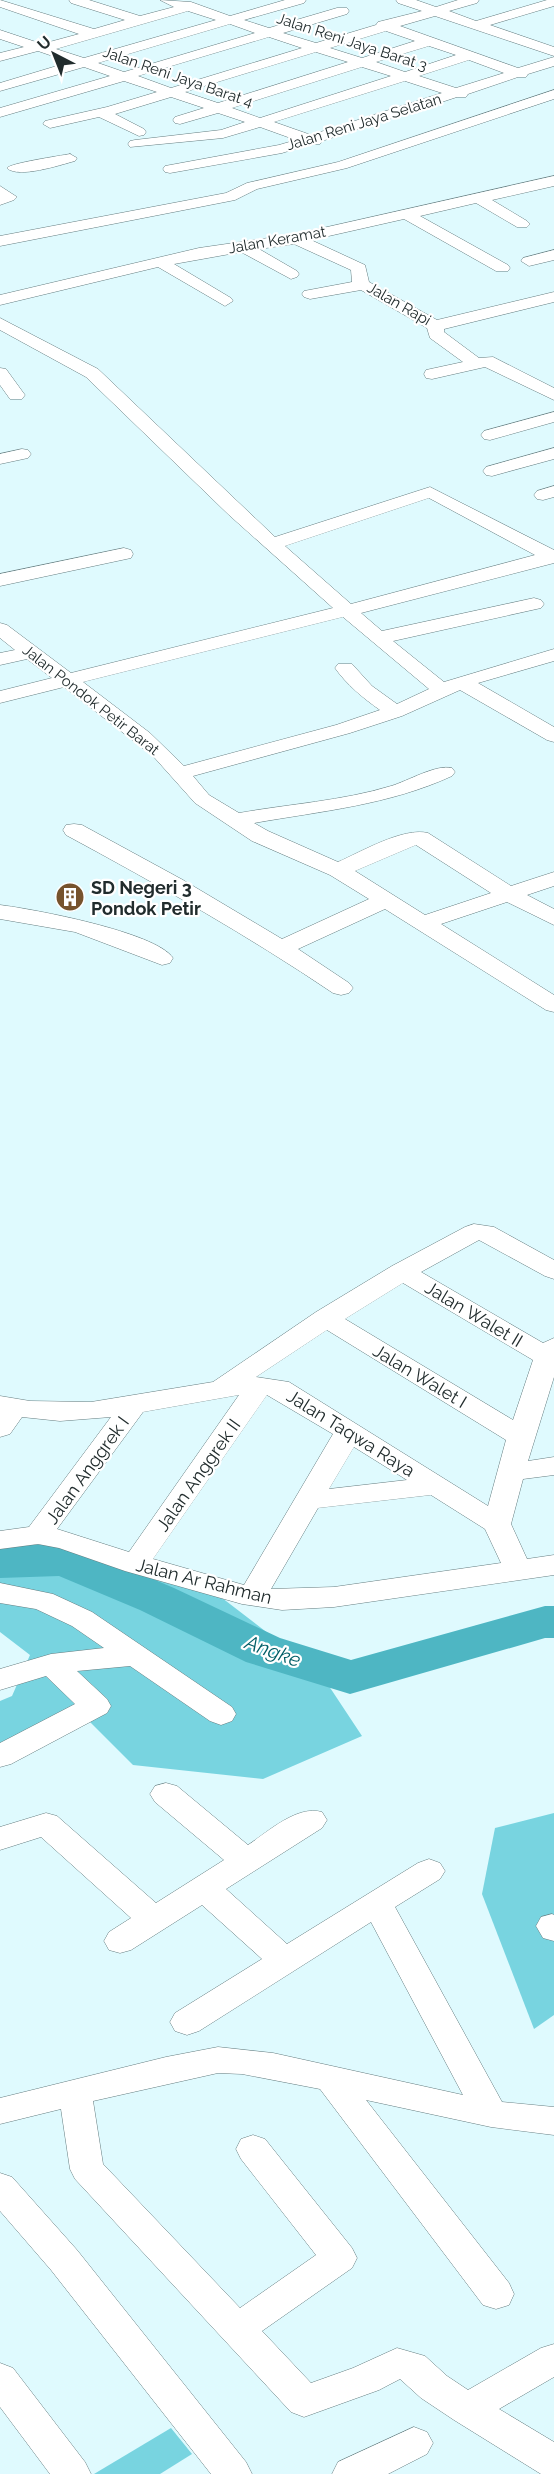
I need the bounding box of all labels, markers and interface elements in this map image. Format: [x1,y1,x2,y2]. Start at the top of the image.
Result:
street label: Jalan Reni Jaya Barat 3 [274,9,430,75]
north arrow [24,24,84,84]
text: U [33,32,55,54]
street label: Jalan Reni Jaya Barat 4 [101,43,255,111]
street label: Jalan Reni Jaya Selatan [284,90,444,154]
street label: Jalan Keramat [227,223,327,257]
street label: Jalan Rapi [364,279,434,329]
street label: Jalan Pondok Petir Barat [19,641,163,759]
place label: SD Negeri 3 Pondok Petir [91,877,201,919]
building icon: SD Negeri 3 Pondok Petir [54,881,86,913]
street label: Jalan Walet II [421,1277,527,1351]
street label: Jalan Walet I [369,1340,471,1412]
street label: Jalan Taqwa Raya [283,1385,419,1481]
street label: Jalan Anggrek I [41,1412,133,1528]
street label: Jalan Anggrek II [152,1415,244,1535]
street label: Jalan Ar Rahman [134,1554,274,1608]
water label: Angke [241,1630,304,1672]

